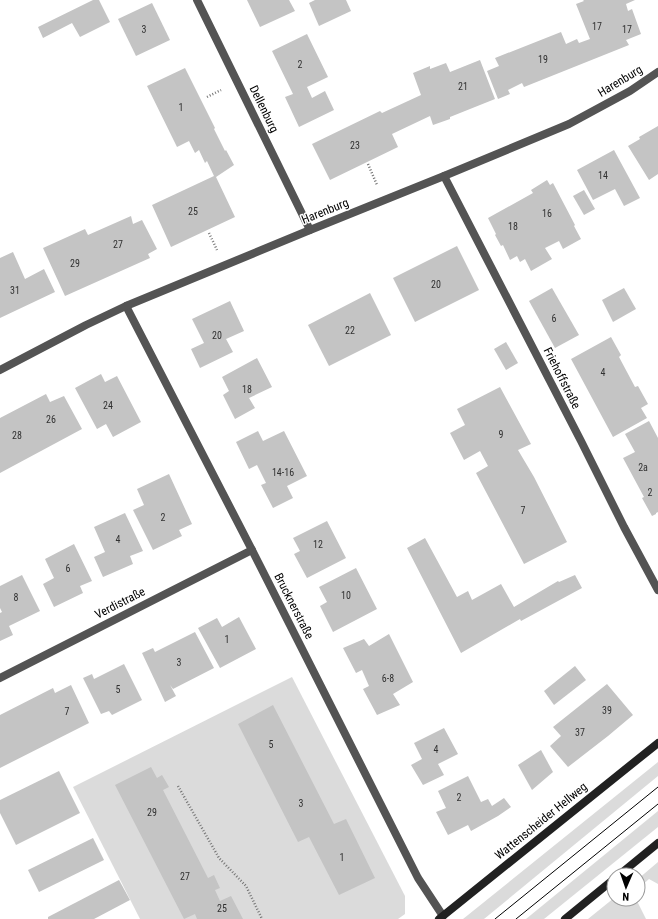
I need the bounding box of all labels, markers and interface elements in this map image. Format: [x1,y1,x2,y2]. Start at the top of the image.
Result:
house number: 17 [592,21,602,32]
house number: 3 [142,24,147,35]
house number: 17 [622,24,632,35]
house number: 19 [538,54,548,65]
house number: 2 [298,59,303,70]
street label: Harenburg [595,62,645,100]
house number: 21 [458,81,468,92]
street label: Dellenburg [247,83,281,135]
house number: 1 [179,102,183,113]
house number: 23 [350,140,360,151]
house number: 14 [598,170,608,181]
street label: Harenburg [299,195,351,227]
house number: 25 [188,206,198,217]
house number: 16 [542,208,552,219]
house number: 18 [508,221,518,232]
house number: 27 [113,239,123,250]
house number: 29 [70,258,80,269]
house number: 20 [431,279,441,290]
house number: 31 [10,285,20,296]
house number: 6 [552,313,557,324]
house number: 22 [345,325,355,336]
house number: 20 [212,330,222,341]
street label: Friehoffstraße [541,345,584,411]
house number: 4 [601,367,606,378]
house number: 18 [242,384,252,395]
house number: 24 [103,400,113,411]
house number: 26 [46,414,56,425]
house number: 9 [499,429,504,440]
house number: 28 [12,430,22,441]
house number: 2a [638,462,648,473]
house number: 14-16 [272,467,294,478]
house number: 2 [648,487,653,498]
house number: 7 [521,505,526,516]
house number: 2 [161,512,166,523]
house number: 4 [116,534,121,545]
house number: 12 [313,539,323,550]
house number: 6 [66,563,71,574]
street label: Brucknerstraße [271,571,317,642]
street label: Verdistraße [93,584,148,622]
house number: 10 [341,590,351,601]
house number: 8 [14,592,19,603]
house number: 1 [225,634,229,645]
house number: 3 [177,657,182,668]
house number: 6-8 [382,673,394,684]
house number: 5 [116,684,121,695]
house number: 39 [602,705,612,716]
house number: 7 [65,706,70,717]
house number: 37 [575,727,585,738]
house number: 5 [269,739,274,750]
house number: 4 [434,744,439,755]
street label: Wattenscheider Hellweg [492,780,590,862]
house number: 2 [457,792,462,803]
house number: 3 [299,798,304,809]
house number: 29 [147,807,157,818]
house number: 1 [340,852,344,863]
north arrow [606,867,646,907]
house number: 27 [180,871,190,882]
text: N [622,890,629,903]
house number: 25 [217,903,227,914]

